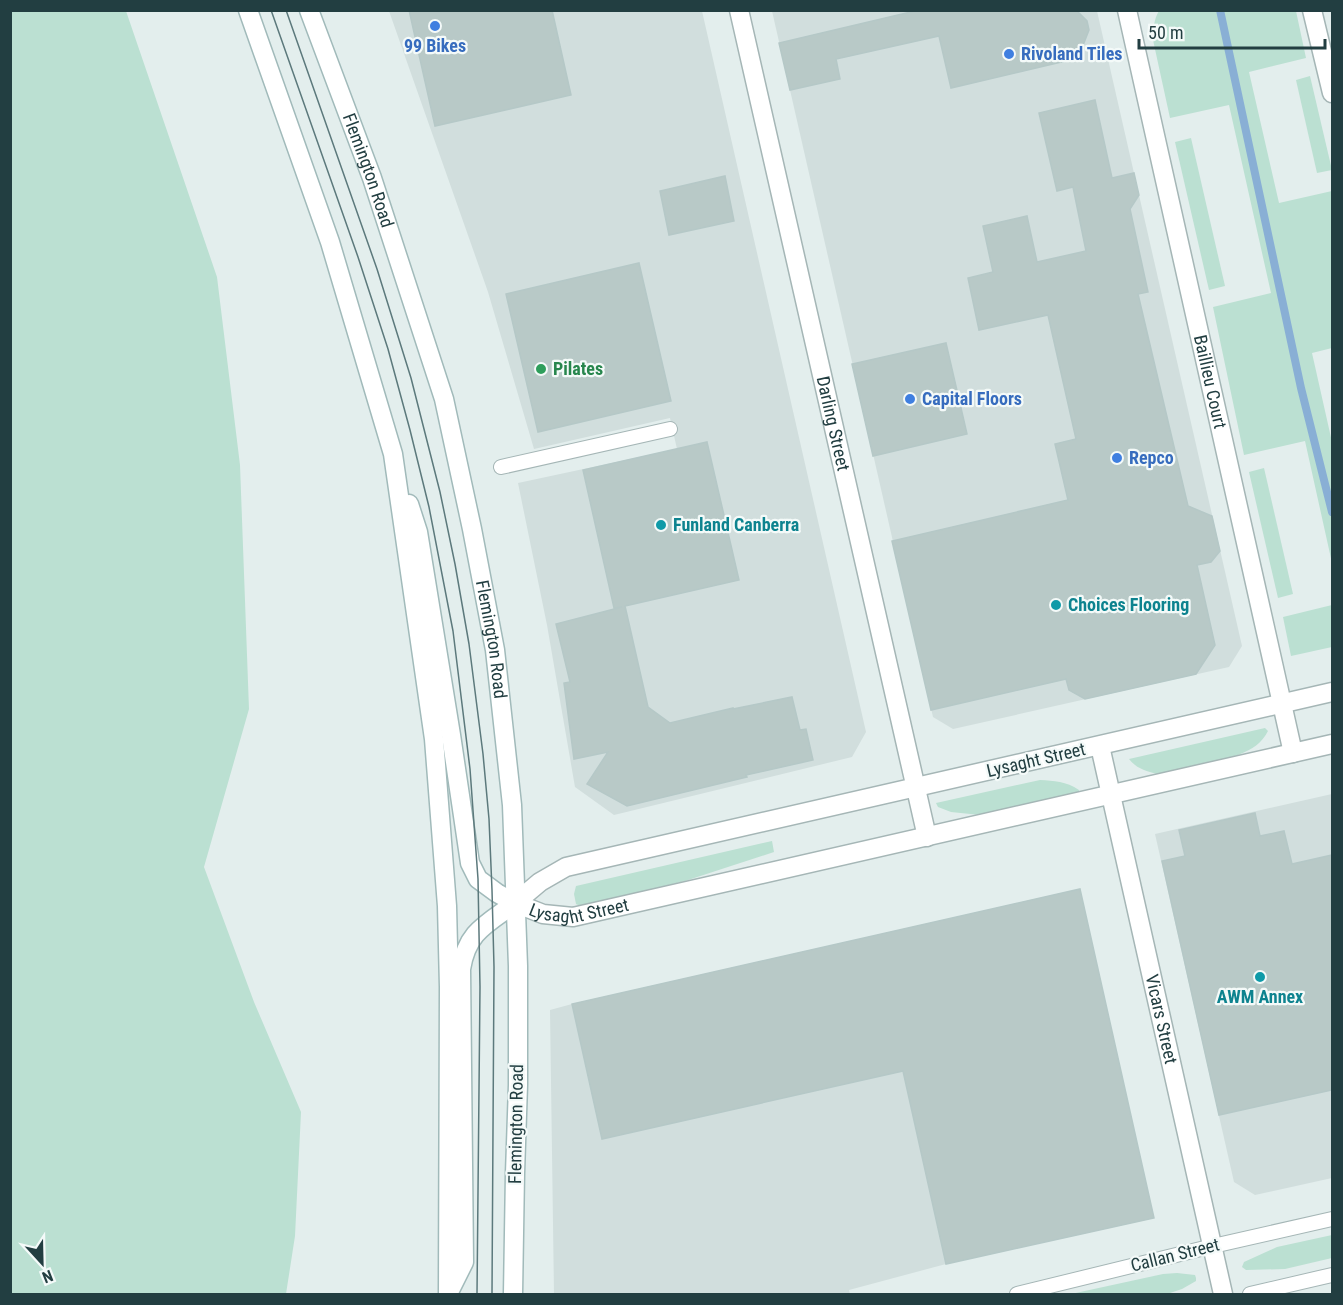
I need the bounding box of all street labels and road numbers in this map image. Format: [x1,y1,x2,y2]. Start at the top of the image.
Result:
street label: Flemington Road [339,110,398,230]
street label: Baillieu Court [1190,333,1231,431]
street label: Darling Street [813,374,854,473]
street label: Flemington Road [472,578,511,700]
street label: Lysaght Street [984,738,1087,781]
street label: Lysaght Street [526,894,631,928]
street label: Vicars Street [1142,972,1182,1066]
street label: Flemington Road [504,1064,527,1184]
street label: Callan Street [1128,1233,1221,1276]

